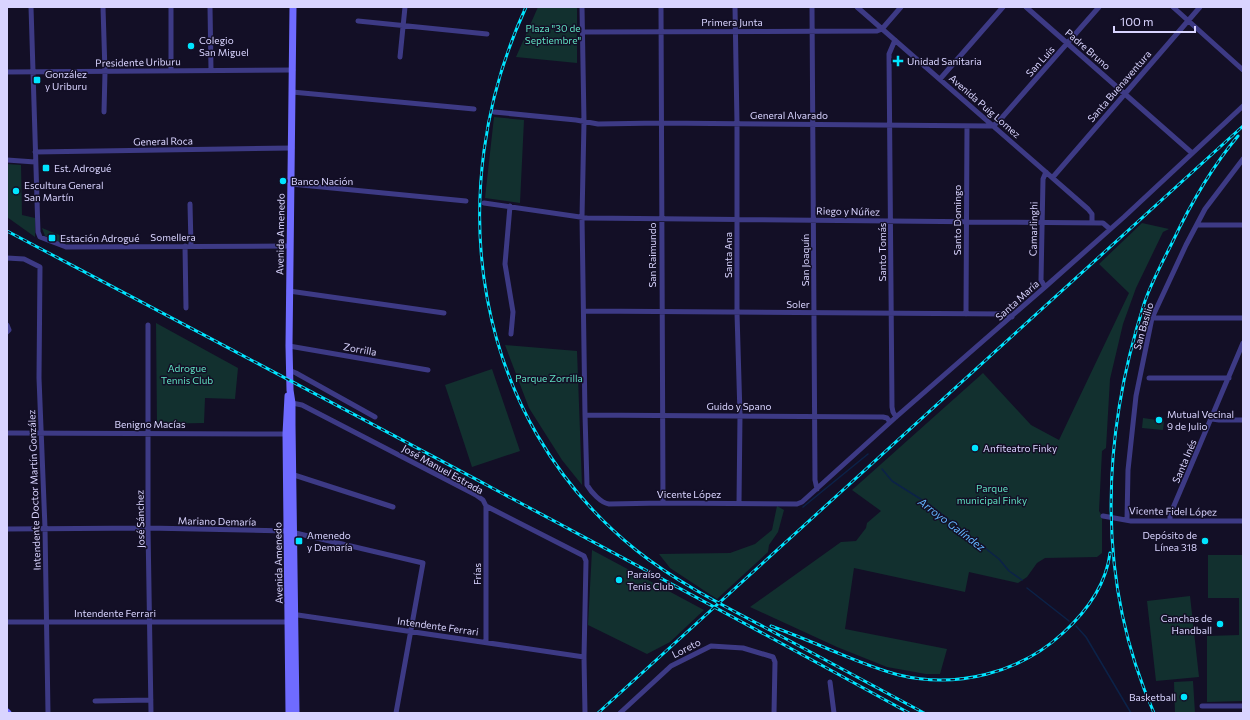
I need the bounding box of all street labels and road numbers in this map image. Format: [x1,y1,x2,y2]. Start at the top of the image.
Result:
street label: Primera Junta [701,16,763,28]
street label: Padre Bruno [1063,26,1113,72]
street label: San Luis [1023,43,1057,79]
street label: Santa Buenaventura [1085,48,1153,124]
street label: Presidente Uriburu [95,55,181,69]
street label: Avenida Puig Lomez [947,72,1023,140]
street label: General Alvarado [750,109,828,121]
street label: General Roca [133,134,193,148]
street label: Santo Domingo [951,185,963,255]
street label: Avenida Amenedo [273,193,287,275]
street label: Camarlinghi [1027,202,1039,256]
street label: Riego y Núñez [816,204,880,218]
street label: San Raimundo [646,222,658,288]
street label: Santo Tomás [876,222,888,281]
street label: Somellera [150,231,196,243]
street label: Santa Ana [722,232,734,278]
street label: San Joaquín [799,234,811,286]
street label: Santa María [993,277,1041,323]
street label: Soler [786,298,810,310]
street label: San Basilio [1131,301,1155,351]
street label: Zorrilla [342,340,378,358]
street label: Guido y Spano [707,400,771,412]
street label: Intendente Doctor Martín González [25,409,43,571]
street label: Benigno Macías [114,418,186,430]
street label: Santa Inés [1169,437,1199,485]
street label: José Manuel Estrada [400,442,486,496]
street label: Vicente López [657,488,721,500]
street label: José Sánchez [133,490,147,548]
street label: Vicente Fidel López [1129,504,1217,518]
street label: Mariano Demaría [178,514,256,528]
street label: Avenida Amenedo [271,522,285,604]
street label: Frías [471,563,483,585]
street label: Intendente Ferrari [74,607,156,619]
street label: Intendente Ferrari [397,614,479,638]
street label: Loreto [670,636,702,660]

